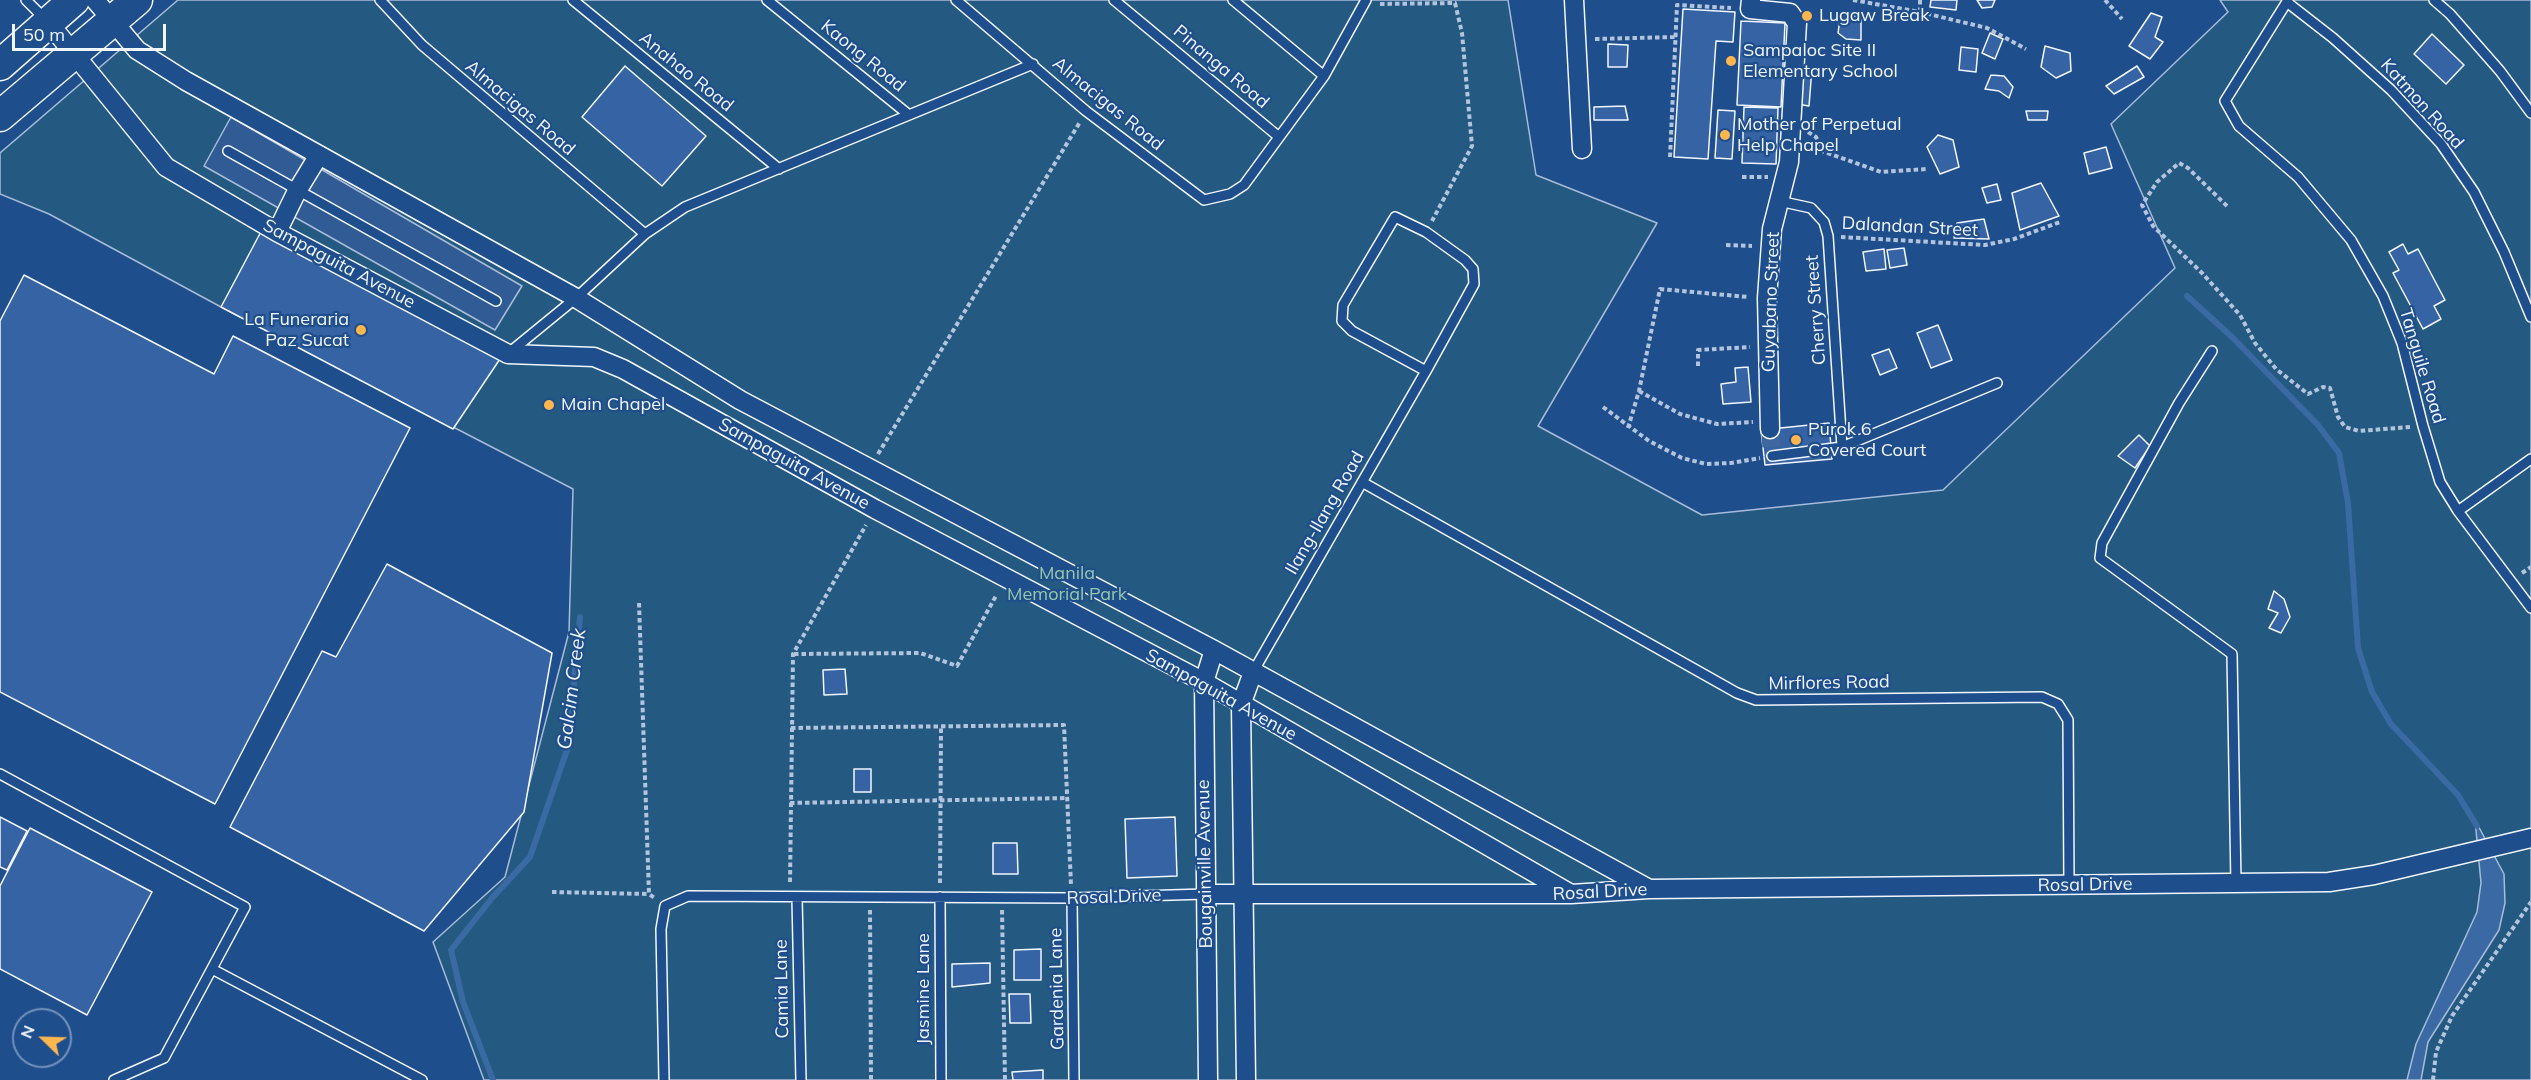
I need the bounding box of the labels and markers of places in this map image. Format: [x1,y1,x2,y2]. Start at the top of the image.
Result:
place label: Lugaw Break [1819,5,1929,27]
marker: Lugaw Break [1800,9,1814,23]
place label: Sampaloc Site II Elementary School [1743,40,1898,82]
marker: Sampaloc Site II Elementary School [1724,54,1738,68]
place label: Mother of Perpetual Help Chapel [1737,114,1901,156]
marker: Mother of Perpetual Help Chapel [1718,128,1732,142]
place label: La Funeraria Paz Sucat [244,309,349,352]
marker: La Funeraria Paz Sucat [354,323,368,337]
place label: Main Chapel [561,394,665,416]
marker: Main Chapel [542,398,556,412]
place label: Purok 6 Covered Court [1808,419,1926,462]
marker: Purok 6 Covered Court [1789,433,1803,447]

